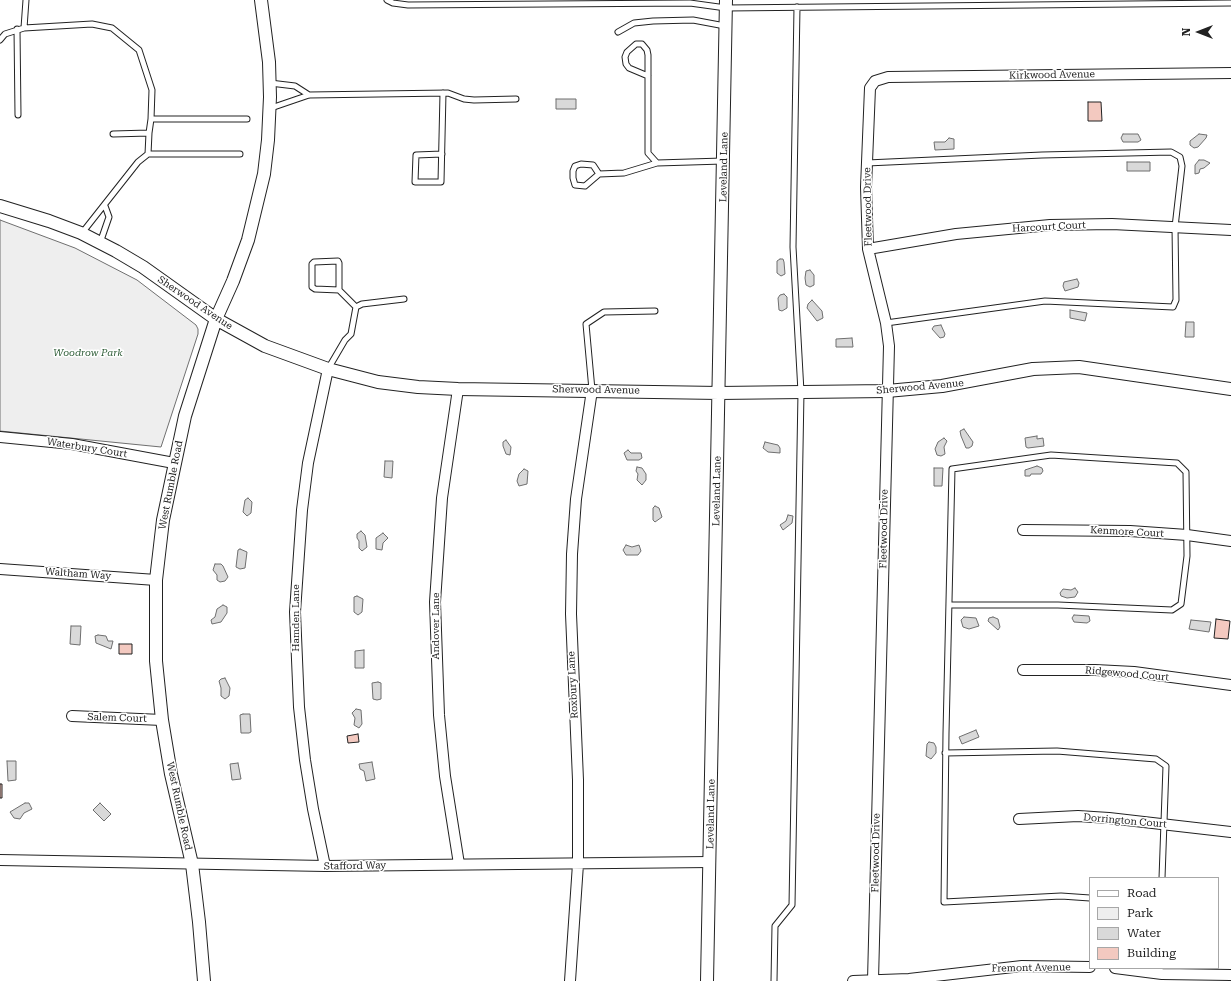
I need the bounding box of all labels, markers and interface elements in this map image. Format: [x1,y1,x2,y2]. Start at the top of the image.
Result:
north arrow [1179,12,1219,52]
text: N [1180,28,1193,36]
street label: Kirkwood Avenue [1009,68,1095,82]
street label: Leveland Lane [717,132,731,202]
street label: Fleetwood Drive [861,167,875,247]
street label: Harcourt Court [1012,219,1086,235]
street label: Sherwood Avenue [155,274,235,332]
park label: Woodrow Park [53,347,123,359]
street label: Sherwood Avenue [876,377,964,397]
street label: Sherwood Avenue [552,383,640,397]
street label: Waterbury Court [46,436,128,460]
street label: West Rumble Road [156,440,186,530]
street label: Leveland Lane [710,456,724,526]
street label: Fleetwood Drive [877,489,891,569]
street label: Kenmore Court [1090,524,1164,540]
street label: Waltham Way [45,566,111,582]
street label: Hamden Lane [290,584,302,652]
street label: Andover Lane [430,592,442,660]
street label: Roxbury Lane [565,651,581,719]
street label: Ridgewood Court [1085,664,1169,684]
street label: Salem Court [87,711,147,725]
street label: West Rumble Road [164,761,194,851]
street label: Leveland Lane [704,779,718,849]
street label: Dorrington Court [1083,811,1167,831]
street label: Fleetwood Drive [869,813,883,893]
street label: Stafford Way [324,859,386,873]
legend [1089,877,1219,969]
text: Road [1127,886,1156,900]
text: Park [1127,906,1153,920]
text: Water [1127,926,1161,940]
text: Building [1127,946,1176,960]
street label: Fremont Avenue [991,961,1071,975]

